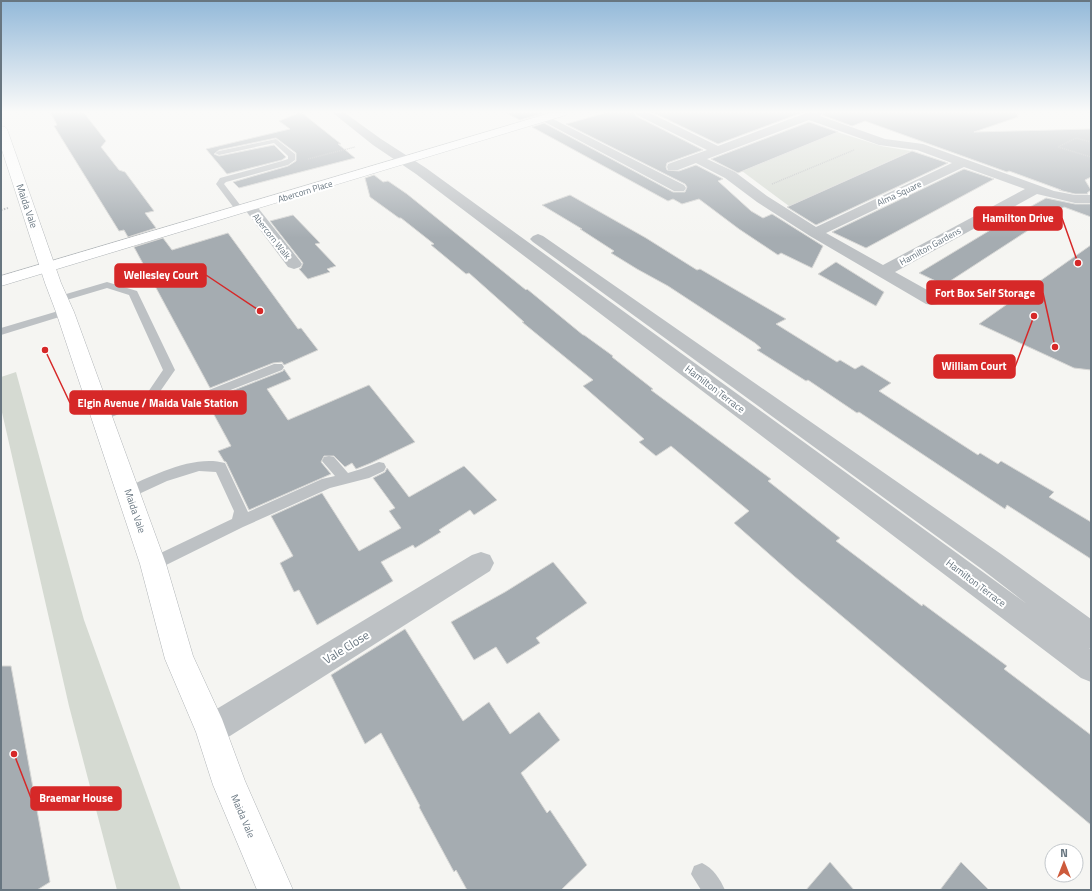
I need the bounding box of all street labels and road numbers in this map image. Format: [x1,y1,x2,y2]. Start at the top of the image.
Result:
street label: Abercorn Place [276,176,334,205]
street label: Alma Square [875,177,924,209]
street label: Maida Vale [12,182,42,230]
street label: Abercorn Walk [250,210,294,262]
street label: Hamilton Gardens [897,224,963,268]
street label: Hamilton Terrace [682,361,748,417]
street label: Maida Vale [120,487,150,535]
street label: Hamilton Terrace [943,555,1009,611]
street label: Vale Close [319,625,373,669]
street label: Maida Vale [227,792,259,840]

